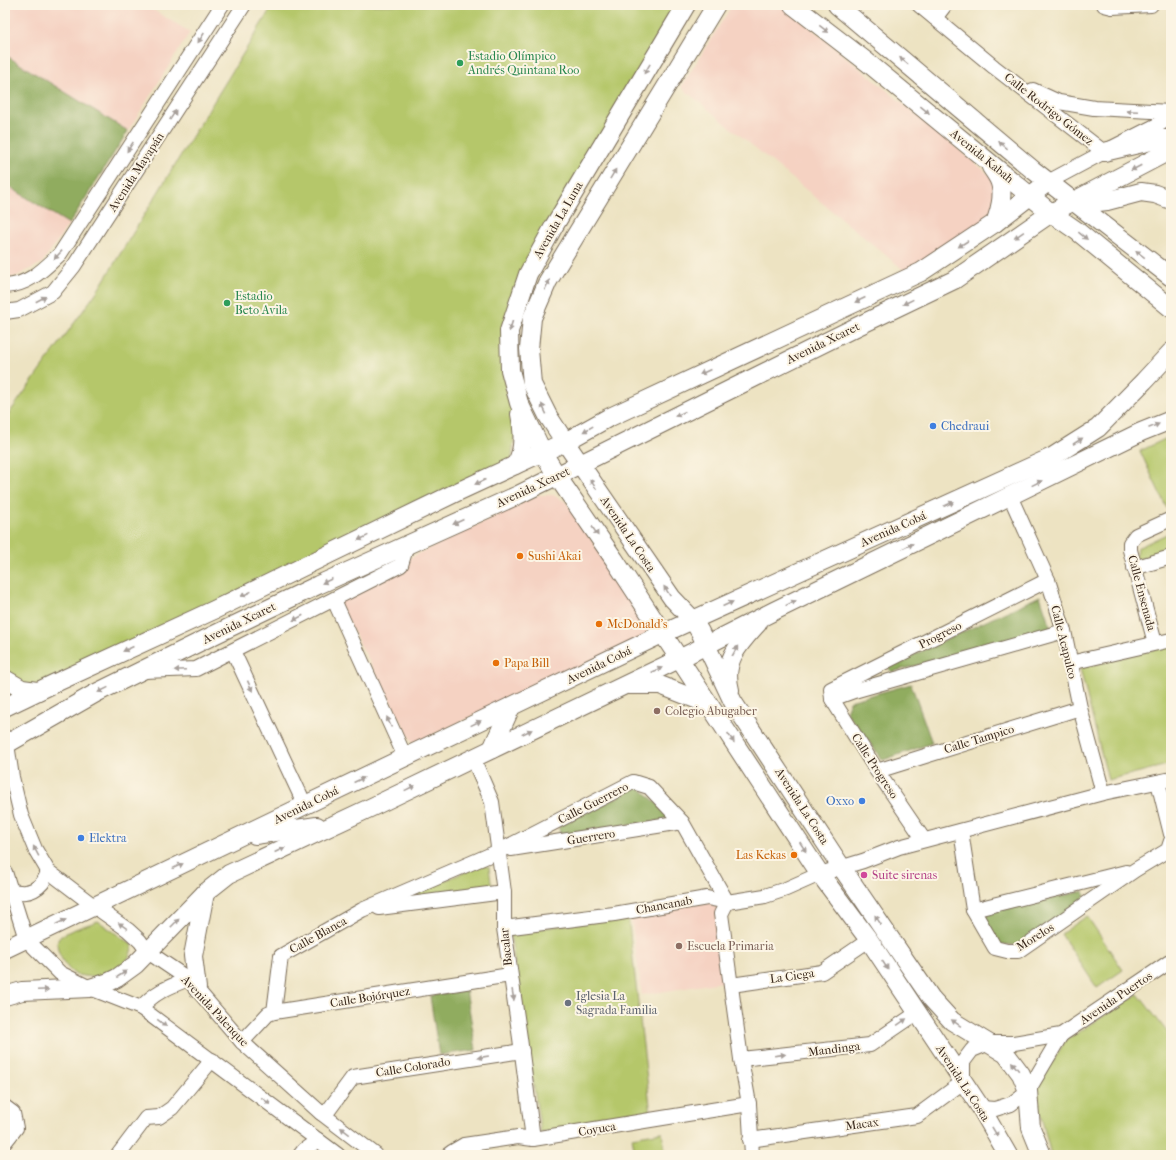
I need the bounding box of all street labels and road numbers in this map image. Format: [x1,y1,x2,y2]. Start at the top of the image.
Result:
street label: Calle Rodrigo Gómez [1002,70,1097,149]
street label: Avenida Kabah [947,126,1017,186]
street label: Avenida Mayapán [105,130,167,215]
street label: Avenida La Luna [530,179,586,262]
street label: Avenida Xcaret [783,319,862,367]
street label: Avenida Xcaret [493,464,573,511]
street label: Avenida La Costa [597,493,659,575]
street label: Avenida Cobá [857,508,928,550]
street label: Calle Ensenada [1125,554,1159,633]
street label: Avenida Xcaret [199,599,278,647]
street label: Calle Acapulco [1048,604,1080,680]
street label: Progreso [916,618,964,652]
street label: Avenida Cobá [563,643,634,687]
street label: Calle Tampico [942,722,1016,756]
street label: Calle Progreso [849,731,901,801]
street label: Avenida La Costa [772,764,832,847]
street label: Calle Guerrero [555,779,631,827]
street label: Avenida Cobá [270,783,341,827]
street label: Guerrero [566,826,616,848]
street label: Chancanab [635,893,693,917]
street label: Calle Blanca [287,913,349,956]
street label: Morelos [1014,920,1057,954]
street label: Bacalar [497,926,515,967]
street label: La Ciega [769,966,816,986]
street label: Avenida Puertos [1076,968,1155,1028]
street label: Avenida Palenque [178,972,252,1049]
street label: Calle Bojórquez [329,984,412,1010]
street label: Mandinga [807,1039,861,1059]
street label: Avenida La Costa [933,1041,993,1124]
street label: Calle Colorado [375,1054,451,1080]
street label: Macax [844,1115,880,1133]
street label: Coyuca [577,1119,617,1139]

